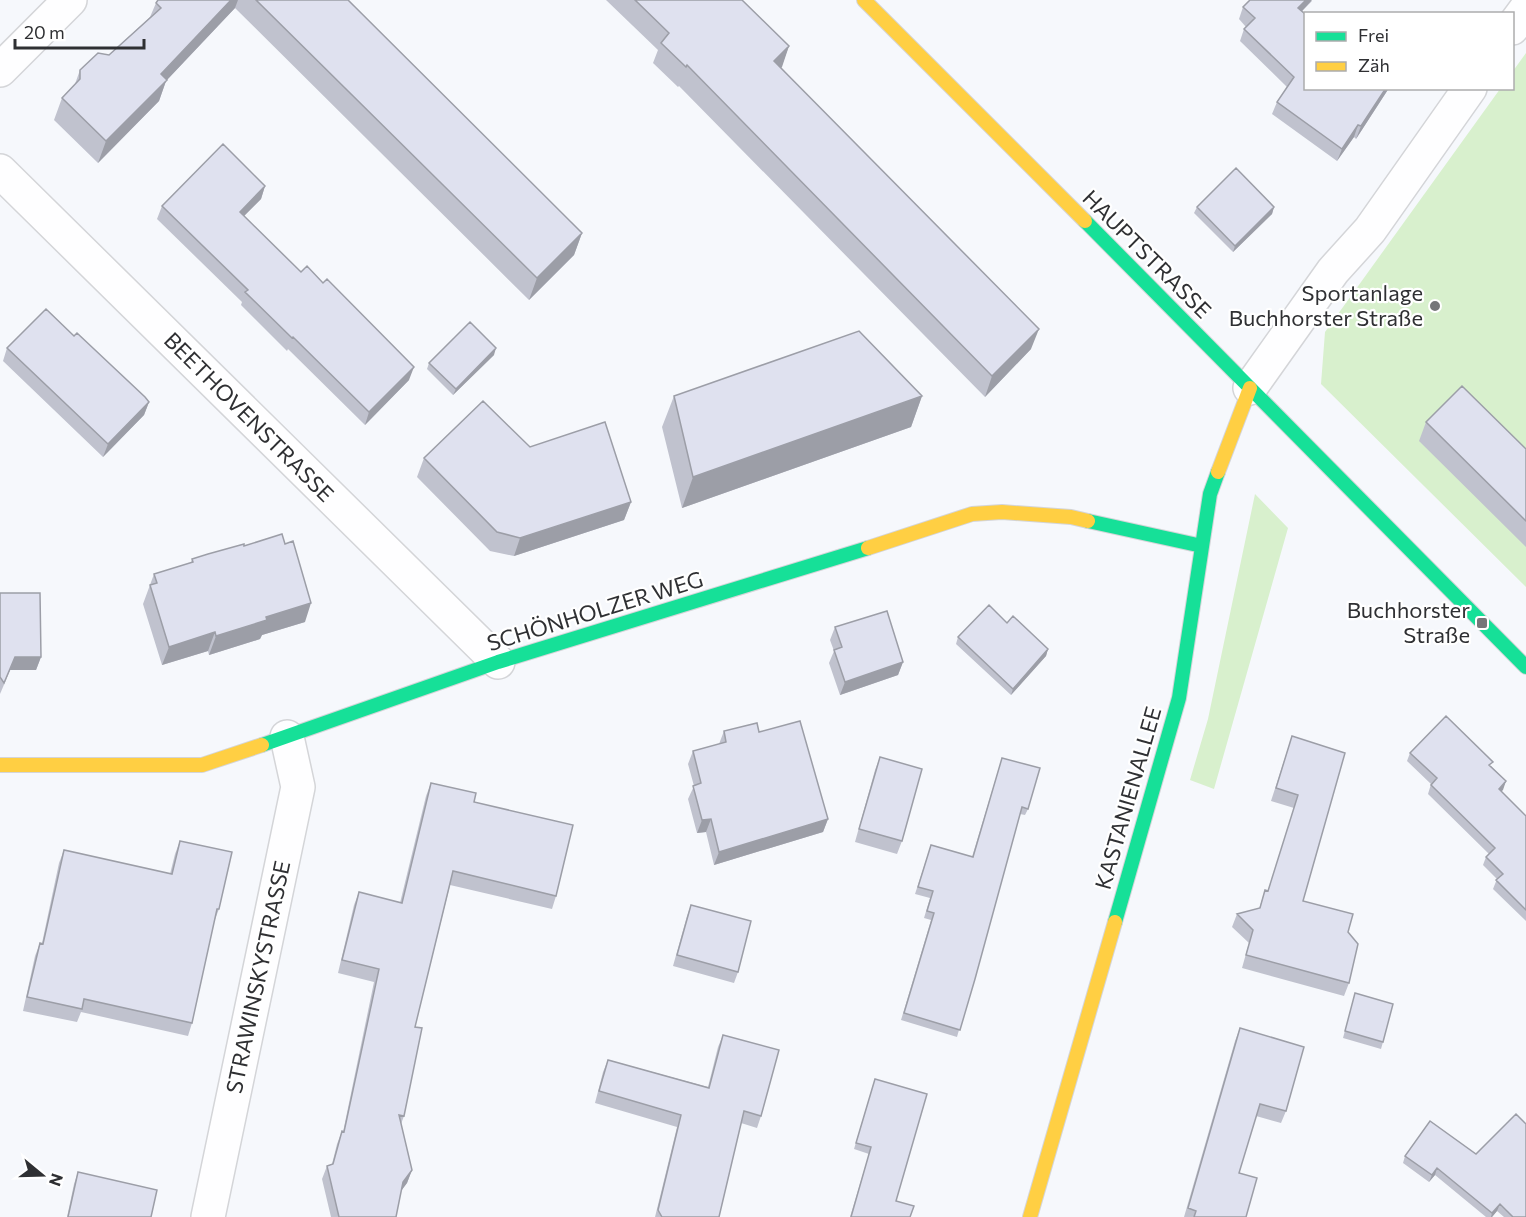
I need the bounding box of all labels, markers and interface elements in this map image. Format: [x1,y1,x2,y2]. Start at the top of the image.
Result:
scale bar [15,12,144,50]
legend [1304,12,1514,90]
text: 20 m [24,21,65,43]
text: Frei [1358,24,1389,46]
text: Zäh [1358,54,1390,76]
street label: HAUPTSTRASSE [1078,184,1217,323]
place label: Sportanlage Buchhorster Straße [1229,279,1423,331]
marker: Sportanlage Buchhorster Straße [1428,299,1442,313]
street label: BEETHOVENSTRASSE [159,326,340,507]
street label: SCHÖNHOLZER WEG [484,565,706,656]
place label: Buchhorster Straße [1347,596,1470,648]
marker: Buchhorster Straße [1475,616,1489,630]
street label: KASTANIENALLEE [1089,703,1167,892]
street label: STRAWINSKYSTRASSE [220,858,295,1096]
north arrow [12,1145,72,1205]
text: N [46,1171,68,1189]

